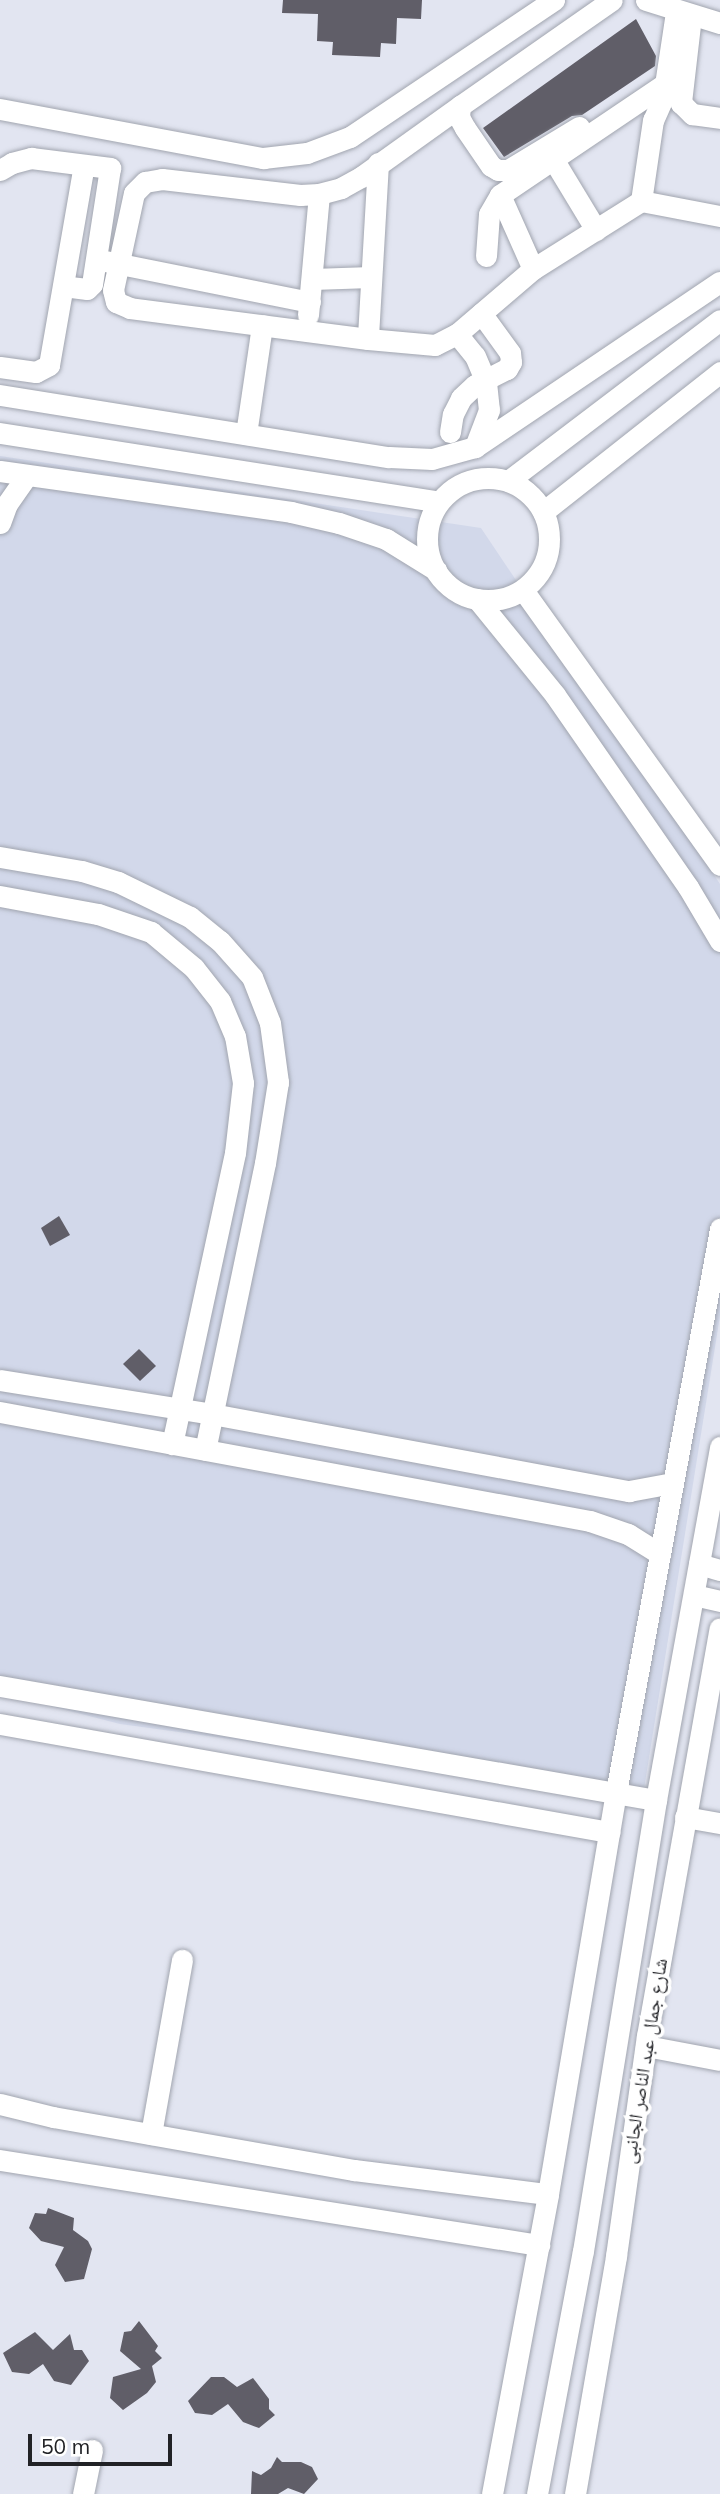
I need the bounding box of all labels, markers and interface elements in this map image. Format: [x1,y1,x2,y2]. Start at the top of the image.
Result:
street label: شارع جمال عبد الناصر الجانبى [618,1957,672,2165]
scale bar [32,2420,175,2464]
text: 50 m [41,2433,90,2459]

